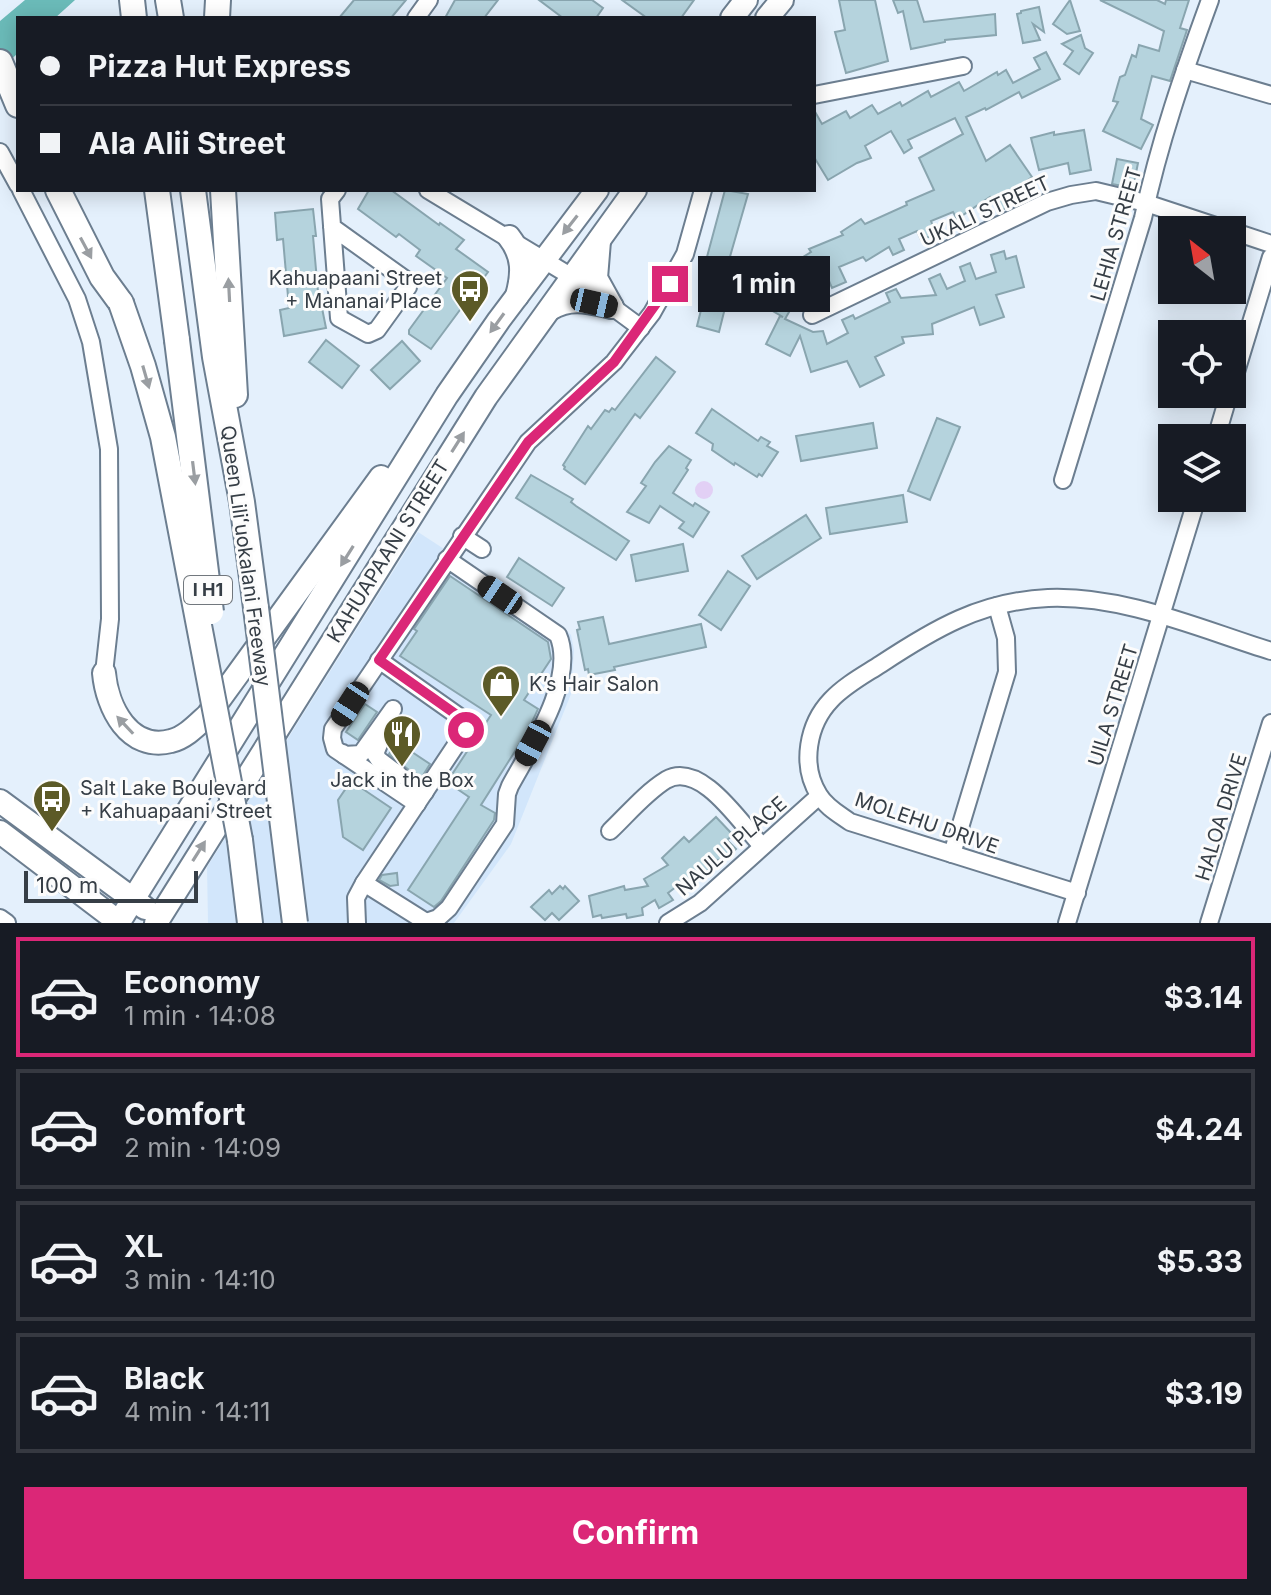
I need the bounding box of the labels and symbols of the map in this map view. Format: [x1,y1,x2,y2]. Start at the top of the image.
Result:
street label: LEHIA STREET [1085,164,1147,304]
street label: UKALI STREET [916,171,1054,251]
one-way arrow [563,215,579,235]
north arrow [1158,216,1246,304]
one-way arrow [80,237,93,260]
callout: 1 min [698,256,830,312]
place label: Kahuapaani Street + Mananai Place [269,266,442,313]
route end [652,266,688,302]
bus stop icon: Kahuapaani Street + Mananai Place [449,268,491,323]
one-way arrow [222,277,235,302]
car [568,286,620,320]
one-way arrow [490,313,506,333]
one-way arrow [141,365,153,390]
street label: Queen Liliʻuokalani Freeway [216,424,276,688]
one-way arrow [450,431,464,453]
street label: KAHUAPAANI STREET [322,455,454,647]
one-way arrow [187,461,200,486]
one-way arrow [340,545,354,567]
car [473,572,527,618]
road number: I H1 [184,576,232,604]
street label: UILA STREET [1083,641,1143,769]
shop icon: K’s Hair Salon [480,663,522,718]
place label: K’s Hair Salon [529,672,659,696]
car [327,677,373,731]
route start [448,712,484,748]
restaurant icon: Jack in the Box [381,713,423,768]
one-way arrow [116,715,134,734]
car [511,716,555,770]
street label: HALOA DRIVE [1190,750,1252,884]
place label: Jack in the Box [330,768,474,792]
place label: Salt Lake Boulevard + Kahuapaani Street [80,776,272,823]
bus stop icon: Salt Lake Boulevard + Kahuapaani Street [31,778,73,833]
street label: MOLEHU DRIVE [852,787,1002,859]
street label: NAULU PLACE [671,791,791,901]
one-way arrow [192,840,206,862]
scale bar [24,867,198,903]

